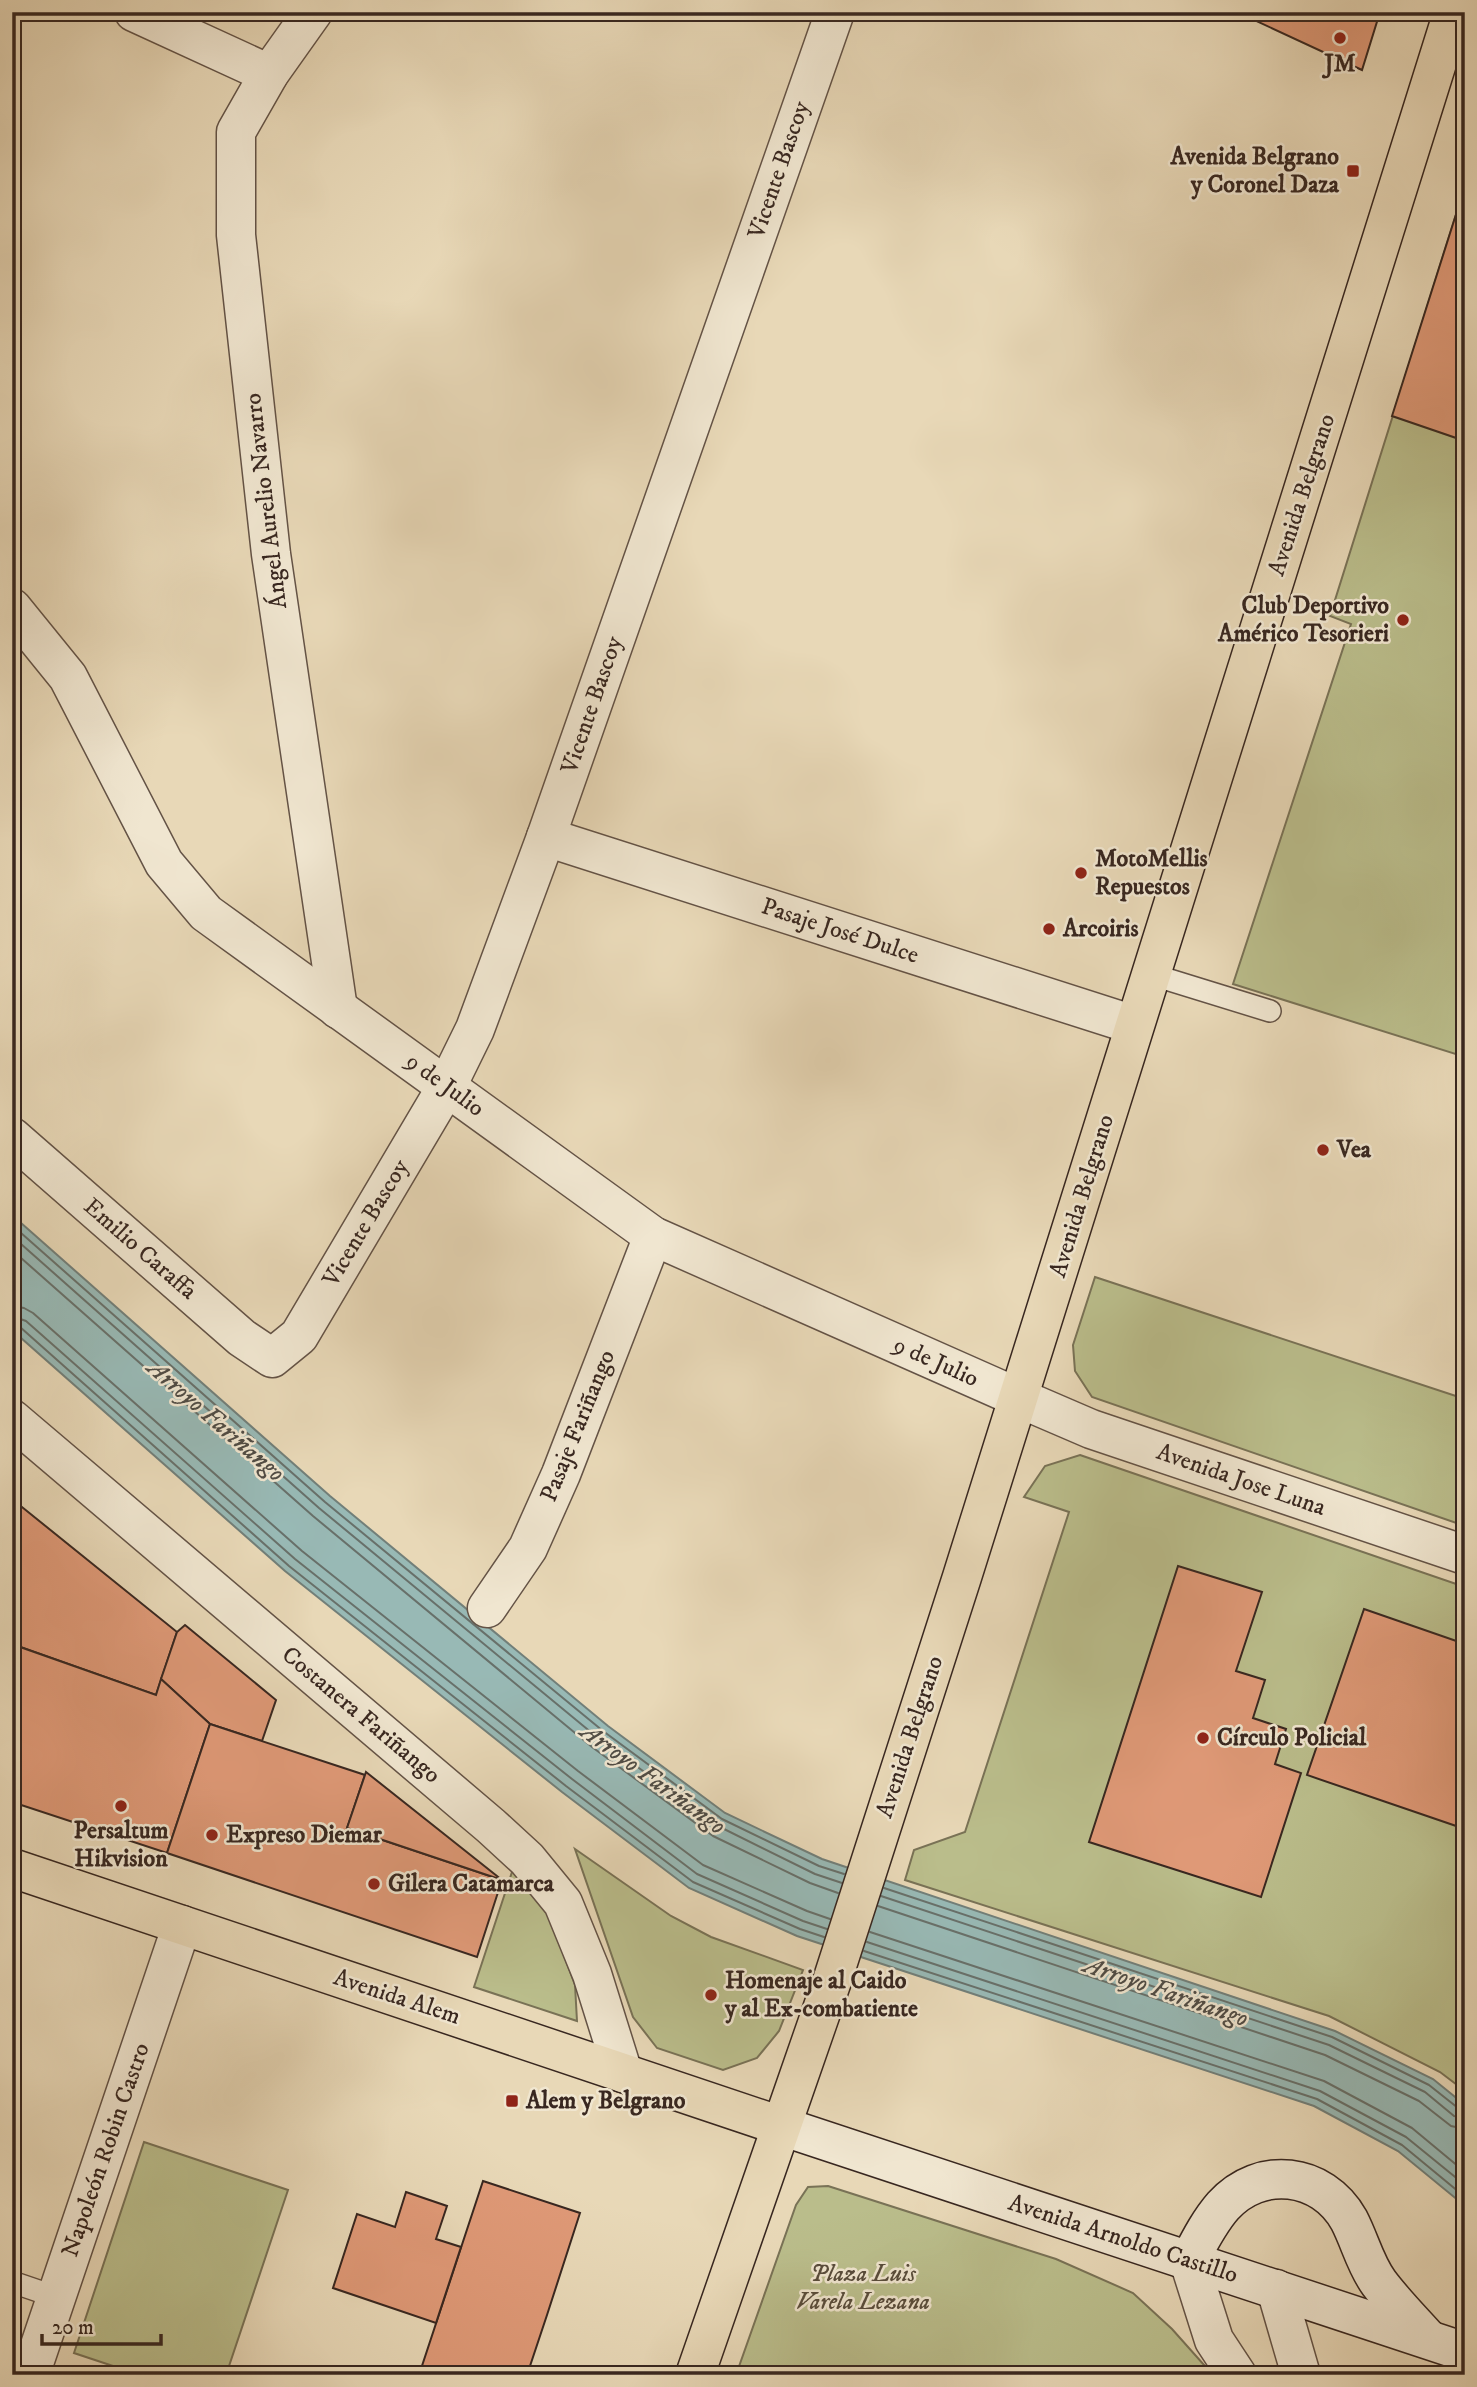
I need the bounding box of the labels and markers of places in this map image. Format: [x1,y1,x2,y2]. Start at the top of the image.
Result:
marker: JM [1332,30,1348,46]
place label: JM [1321,49,1356,79]
place label: Avenida Belgrano y Coronel Daza [1169,142,1340,200]
marker: Avenida Belgrano y Coronel Daza [1345,163,1361,179]
place label: Club Deportivo Américo Tesorieri [1217,591,1389,649]
marker: Club Deportivo Américo Tesorieri [1395,612,1411,628]
place label: MotoMellis Repuestos [1095,844,1208,902]
marker: MotoMellis Repuestos [1073,865,1089,881]
place label: Arcoiris [1062,914,1138,944]
marker: Arcoiris [1041,921,1057,937]
place label: Vea [1336,1135,1372,1165]
marker: Vea [1315,1142,1331,1158]
place label: Círculo Policial [1217,1723,1367,1753]
marker: Círculo Policial [1195,1730,1211,1746]
marker: Persaltum Hikvision [113,1798,129,1814]
place label: Persaltum Hikvision [73,1816,169,1874]
place label: Expreso Diemar [226,1820,383,1850]
marker: Expreso Diemar [204,1827,220,1843]
place label: Gilera Catamarca [388,1869,555,1899]
marker: Gilera Catamarca [366,1876,382,1892]
place label: Homenaje al Caido y al Ex-combatiente [724,1966,918,2024]
marker: Homenaje al Caido y al Ex-combatiente [703,1987,719,2003]
place label: Alem y Belgrano [525,2086,686,2116]
marker: Alem y Belgrano [504,2093,520,2109]

